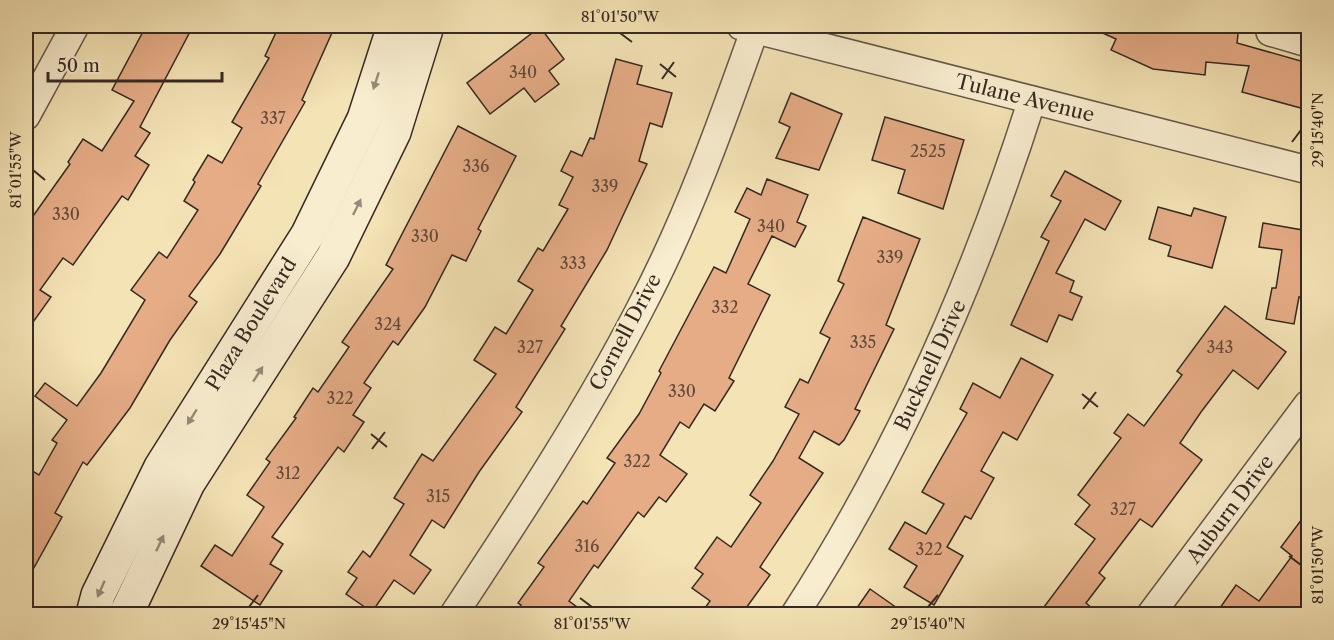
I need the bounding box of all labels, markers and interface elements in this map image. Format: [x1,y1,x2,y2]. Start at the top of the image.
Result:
text: 81°01'50"W [581,7,660,26]
scale bar [48,45,222,83]
text: 50 m [57,55,100,77]
house number: 340 [509,62,537,82]
street label: Tulane Avenue [953,69,1097,127]
one-way arrow [371,72,380,90]
text: 29°15'40"N [1308,92,1327,168]
house number: 337 [260,108,286,128]
text: 81°01'55"W [6,131,25,209]
house number: 2525 [910,141,946,161]
house number: 336 [463,156,489,176]
house number: 339 [592,176,619,196]
one-way arrow [353,198,362,215]
house number: 330 [52,204,80,224]
house number: 340 [757,216,785,236]
house number: 330 [411,226,439,246]
house number: 339 [877,247,904,267]
street label: Plaza Boulevard [201,253,301,395]
house number: 333 [560,253,586,273]
street label: Cornell Drive [584,269,666,395]
street label: Bucknell Drive [889,296,971,434]
house number: 332 [712,297,738,317]
house number: 324 [374,314,402,334]
house number: 335 [850,332,876,352]
house number: 327 [517,337,543,357]
house number: 343 [1207,337,1233,357]
one-way arrow [252,366,263,382]
house number: 330 [668,381,696,401]
house number: 322 [326,388,354,408]
one-way arrow [187,409,198,425]
street label: Auburn Drive [1181,450,1279,569]
house number: 322 [623,451,651,471]
house number: 312 [276,463,300,483]
house number: 315 [426,486,450,506]
house number: 327 [1110,499,1136,519]
text: 81°01'50"W [1308,525,1327,604]
one-way arrow [156,534,165,551]
house number: 316 [575,536,599,556]
house number: 322 [915,539,943,559]
one-way arrow [96,580,105,598]
text: 29°15'45"N [212,614,286,633]
text: 81°01'55"W [553,614,631,633]
text: 29°15'40"N [890,614,966,633]

